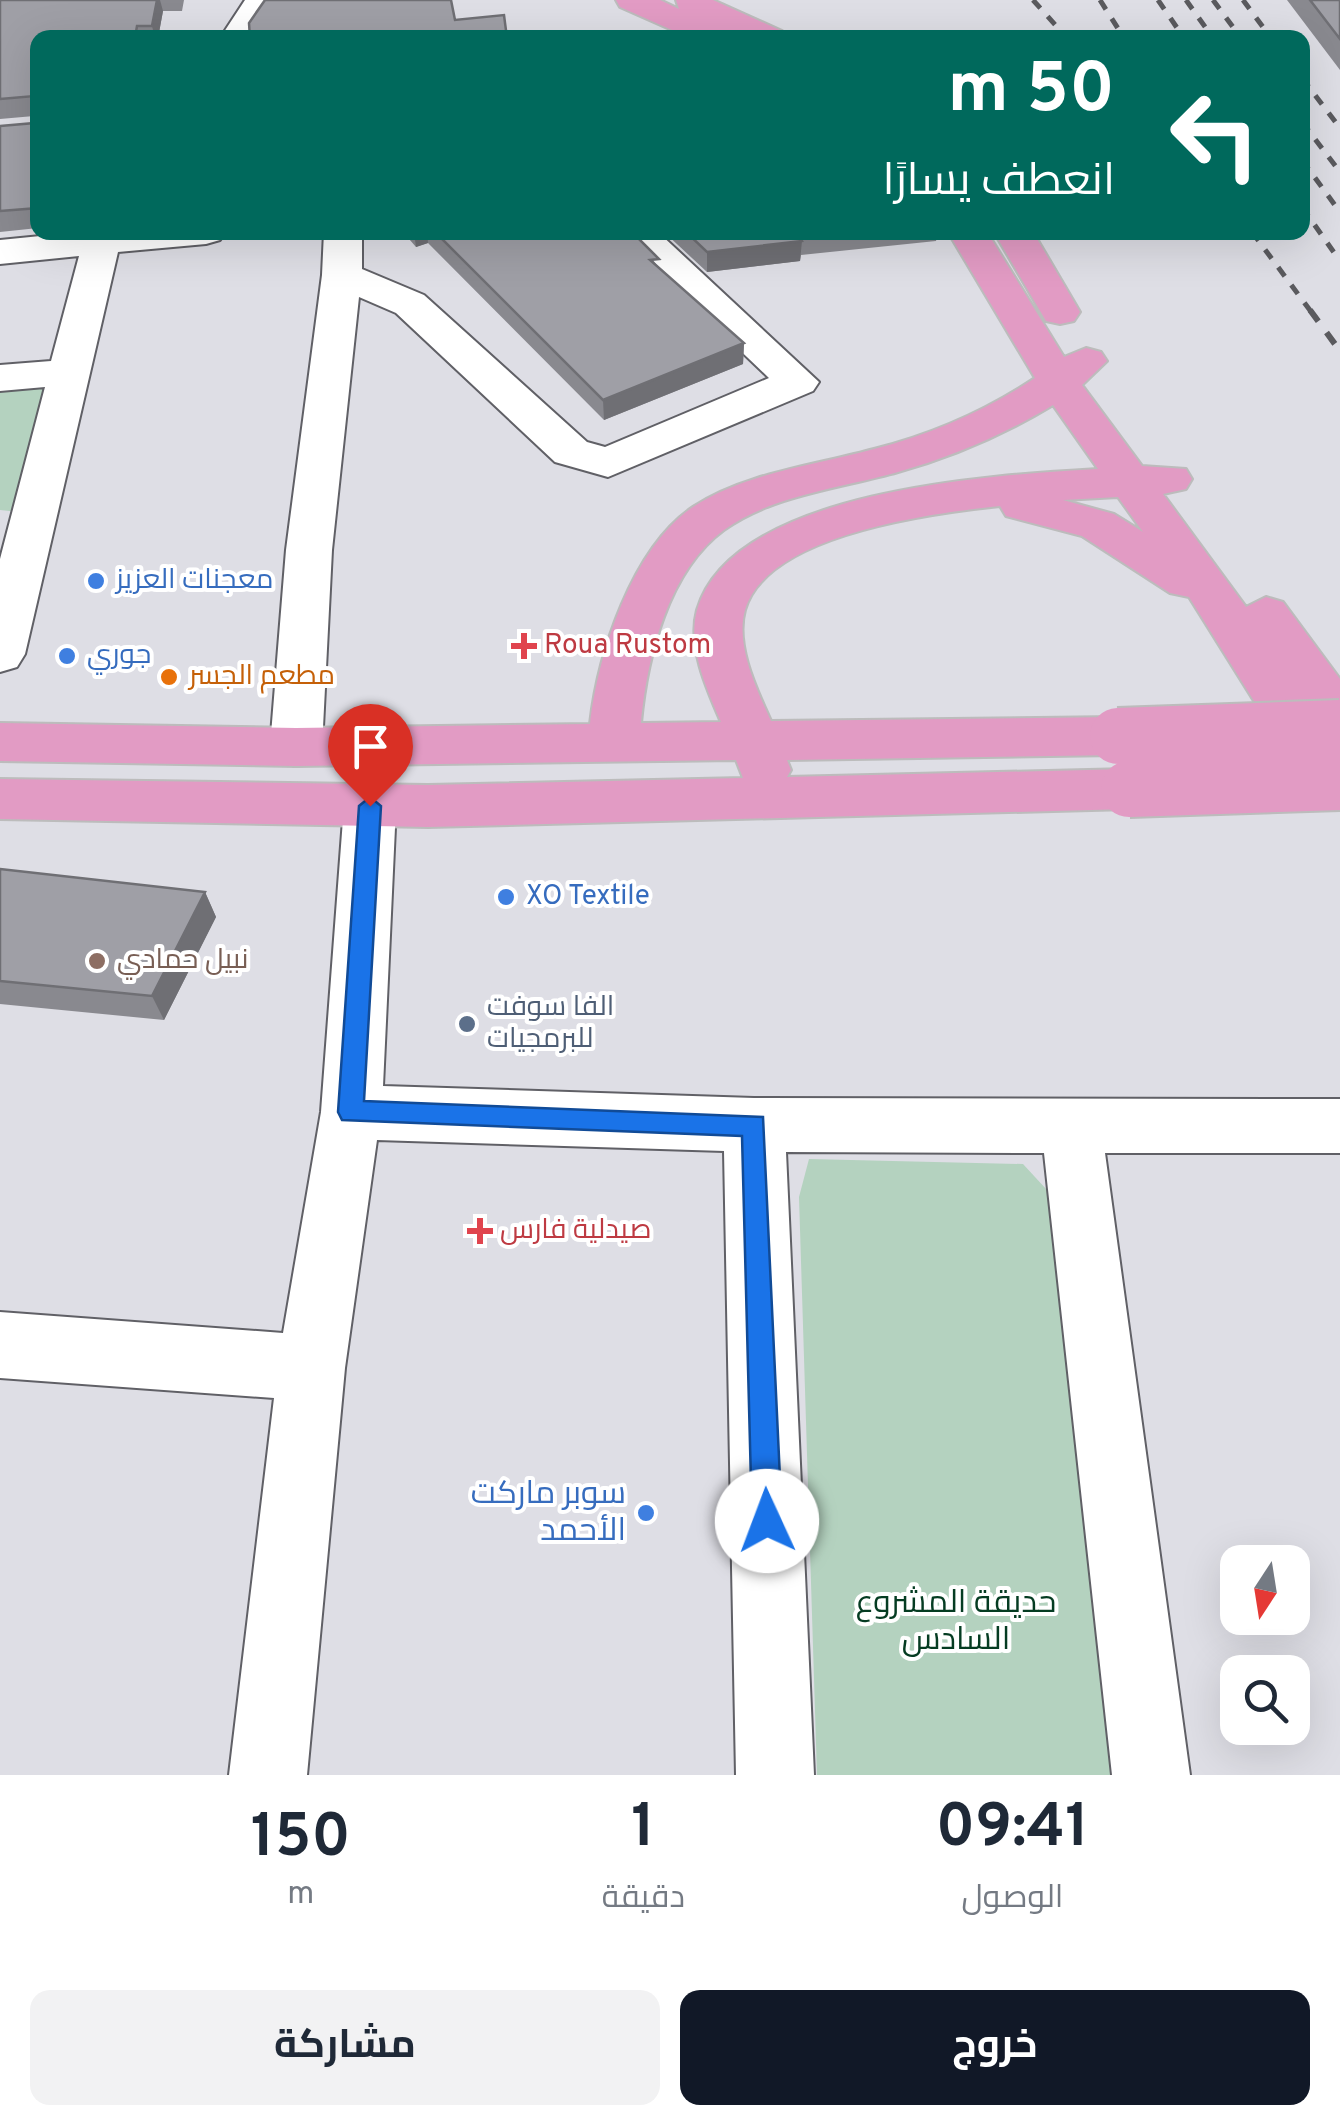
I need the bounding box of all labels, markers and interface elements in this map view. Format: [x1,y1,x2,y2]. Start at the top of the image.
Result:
text: 50 m [948,48,1115,137]
icon: left [1150,70,1280,200]
text: انعطف يسارًا [883,154,1115,211]
place label: معجنات العزيز [114,563,273,599]
marker: معجنات العزيز [85,570,107,592]
place label: Roua Rustom [544,628,711,664]
marker: Roua Rustom [513,635,535,657]
place label: جوري [87,638,151,675]
marker: جوري [56,645,78,667]
place label: مطعم الجسر [187,659,335,695]
marker: مطعم الجسر [158,666,180,688]
pin [328,704,413,807]
icon: arrive [343,719,398,774]
place label: XO Textile [526,879,650,915]
marker: XO Textile [495,886,517,908]
place label: نبيل حمادي [117,943,248,980]
marker: نبيل حمادي [86,950,108,972]
place label: الفا سوفت للبرمجيات [487,990,614,1058]
marker: الفا سوفت للبرمجيات [456,1013,478,1035]
place label: صيدلية فارس [500,1213,651,1249]
marker: صيدلية فارس [469,1220,491,1242]
position arrow [715,1469,819,1573]
place label: سوبر ماركت الأحمد [471,1475,626,1552]
marker: سوبر ماركت الأحمد [635,1502,657,1524]
north arrow [1220,1545,1310,1635]
map controls [1220,1545,1310,1745]
park label: حديقة المشروع السادس [856,1584,1056,1661]
button: search [1220,1655,1310,1745]
text: 1 [631,1792,655,1868]
text: 09:41 [936,1792,1089,1868]
text: 150 [251,1802,351,1878]
text: m [287,1875,314,1915]
text: دقيقة [602,1879,685,1919]
text: الوصول [961,1879,1063,1919]
button: مشاركة [30,1990,660,2105]
button: خروج [680,1990,1310,2105]

